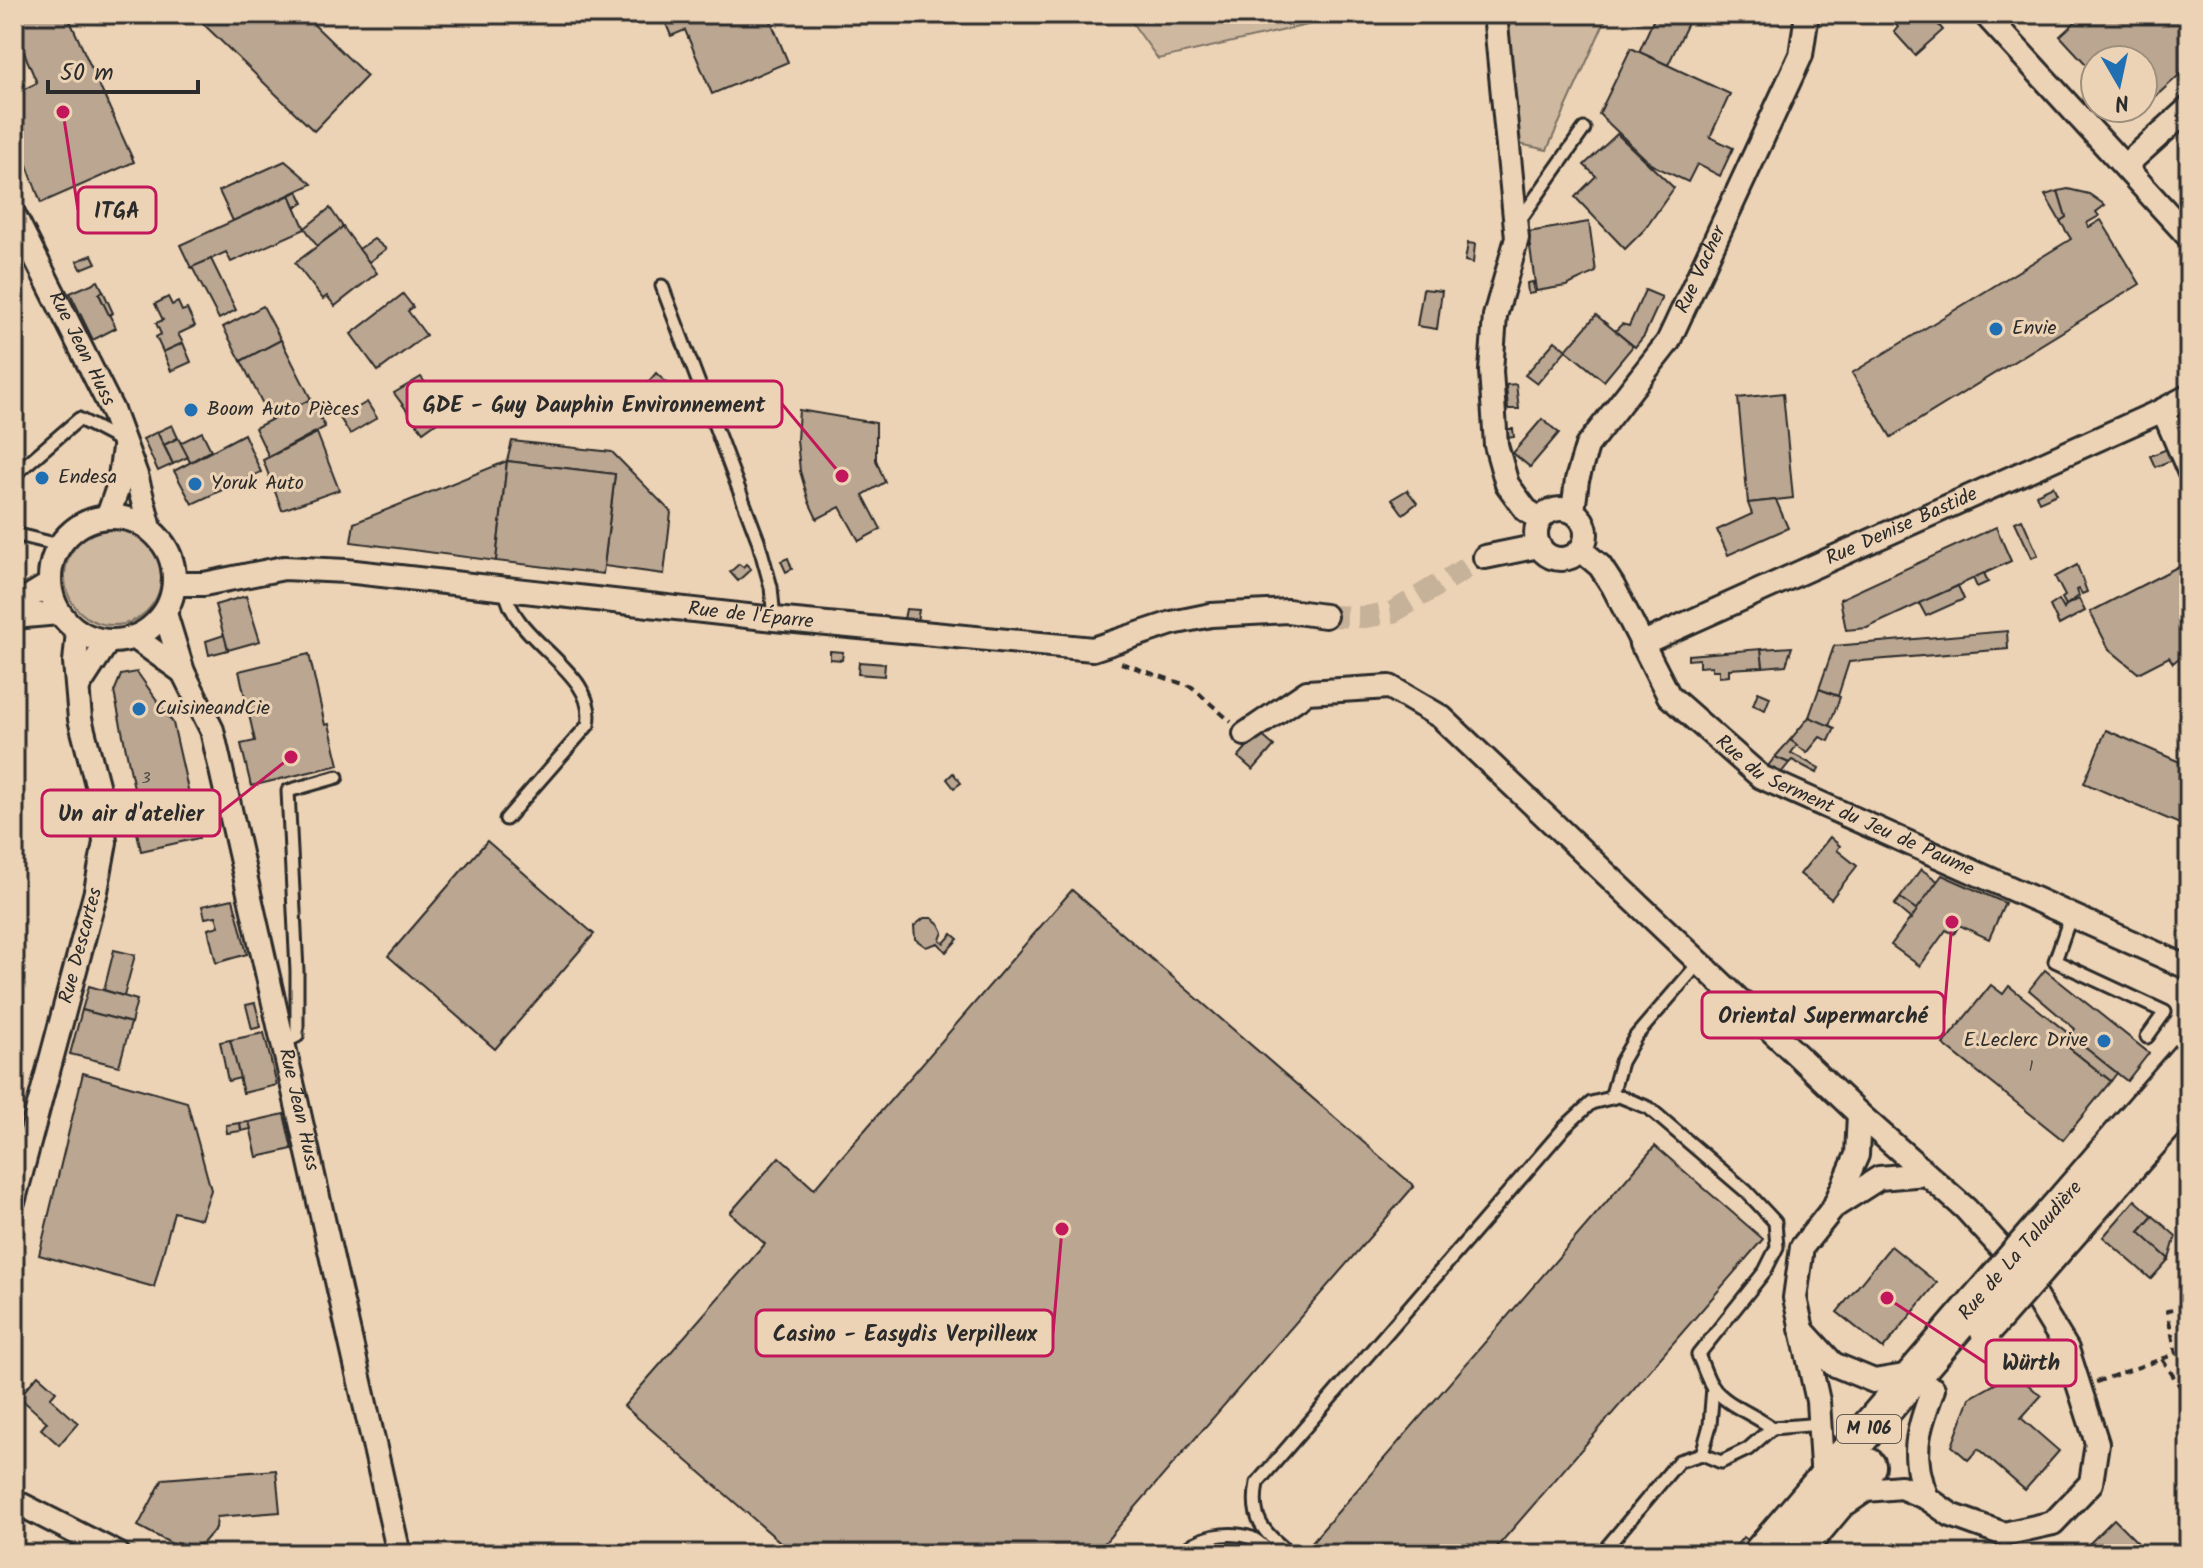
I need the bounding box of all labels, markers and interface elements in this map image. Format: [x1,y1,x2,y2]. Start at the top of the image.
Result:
scale bar [48,44,198,94]
north arrow [2079,44,2159,124]
text: 50 m [60,54,114,93]
text: N [2112,83,2131,120]
callout: ITGA [78,187,156,233]
text: ITGA [94,195,140,230]
street label: Rue Vacher [1667,219,1736,319]
street label: Rue Jean Huss [39,286,124,412]
place label: Envie [2012,313,2057,345]
marker: Envie [1987,320,2005,338]
callout: GDE - Guy Dauphin Environnement [407,381,782,427]
text: GDE - Guy Dauphin Environnement [423,389,766,424]
place label: Boom Auto Pièces [207,394,360,426]
marker: Boom Auto Pièces [182,401,200,419]
place label: Endesa [58,462,117,494]
place label: Yoruk Auto [211,468,304,500]
marker: Endesa [33,469,51,487]
marker: Yoruk Auto [186,475,204,493]
street label: Rue Denise Bastide [1821,479,1983,575]
street label: Rue de l'Éparre [686,593,815,639]
place label: CuisineandCie [155,693,270,725]
marker: CuisineandCie [130,700,148,718]
street label: Rue du Serment du Jeu de Paume [1707,727,1979,886]
house number: 3 [141,766,151,791]
callout: Un air d'atelier [42,790,220,836]
text: Un air d'atelier [58,798,205,833]
street label: Rue Descartes [51,884,112,1007]
callout: Oriental Supermarché [1702,992,1944,1038]
text: Oriental Supermarché [1718,1000,1929,1035]
place label: E.Leclerc Drive [1964,1025,2088,1057]
marker: E.Leclerc Drive [2095,1032,2113,1050]
street label: Rue Jean Huss [269,1045,328,1175]
house number: 1 [2028,1054,2034,1079]
street label: Rue de La Talaudière [1951,1174,2091,1328]
callout: Casino - Easydis Verpilleux [756,1310,1053,1356]
text: Casino - Easydis Verpilleux [773,1318,1038,1353]
callout: Würth [1986,1340,2076,1386]
text: Würth [2002,1347,2060,1382]
road number: M 106 [1837,1415,1901,1443]

